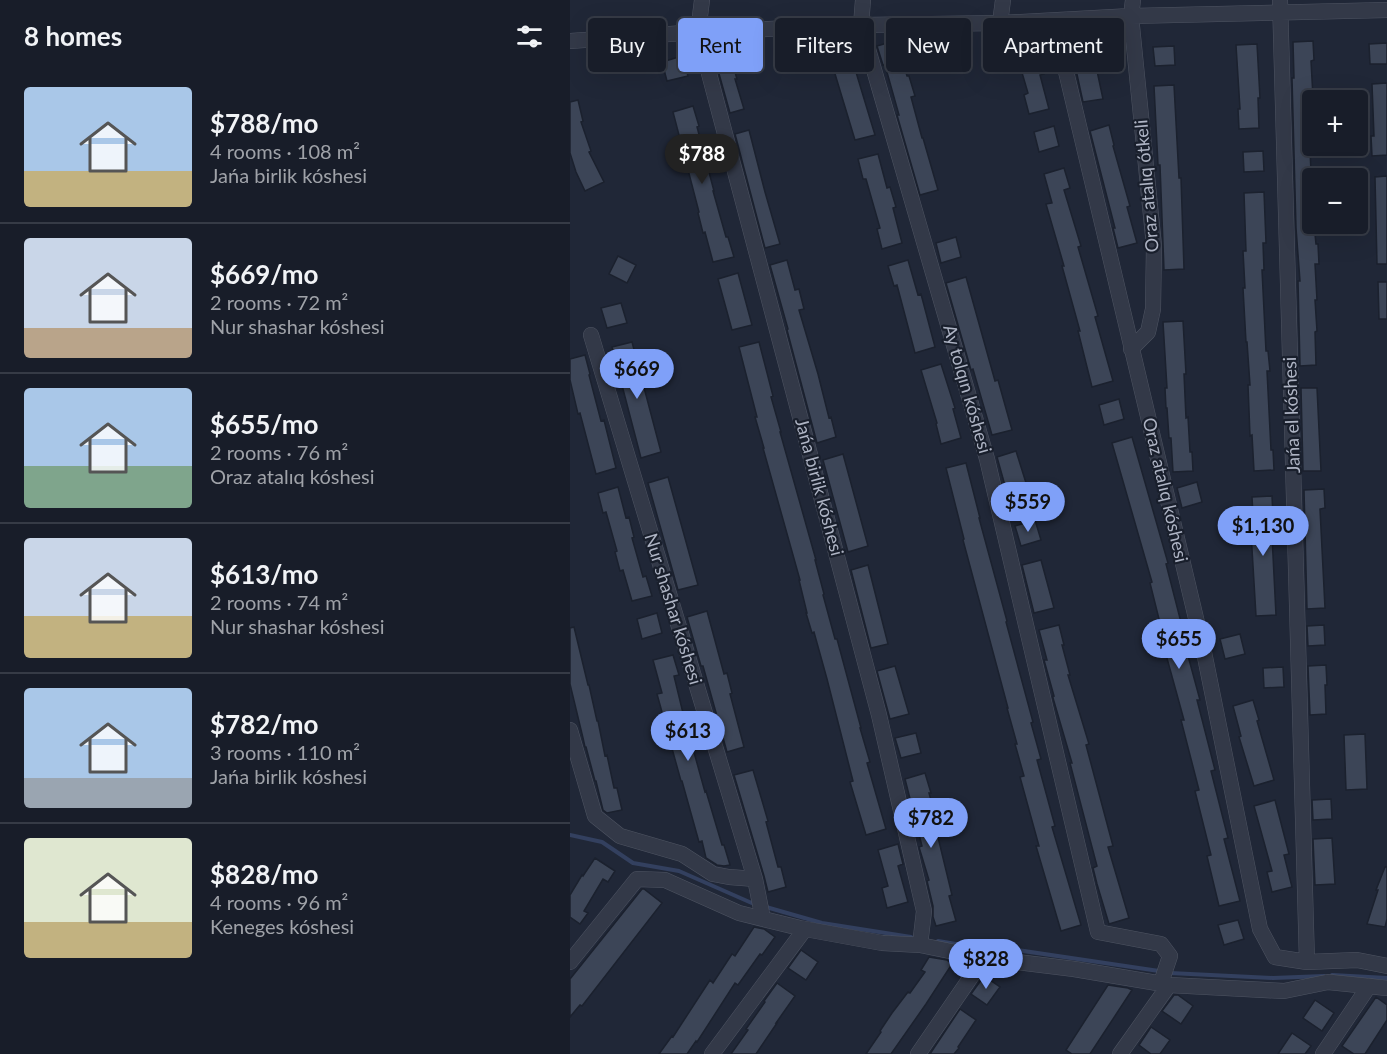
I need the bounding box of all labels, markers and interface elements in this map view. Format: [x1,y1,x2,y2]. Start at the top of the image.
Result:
chip: Buy [588,18,666,72]
chip: Rent [678,18,763,72]
chip: Filters [775,18,874,72]
chip: New [886,18,971,72]
chip: Apartment [983,18,1124,72]
text: 8 homes [24,20,122,52]
icon: filters [513,20,546,53]
map controls [1302,90,1368,234]
button: + [1302,90,1368,156]
text: $788/mo [210,107,318,139]
icon: home [72,111,144,183]
street label: Oraz atalıq ótkeli [1129,119,1163,253]
pin: $788 [666,134,738,185]
text: 4 rooms · 108 m² [210,139,360,163]
text: $788 [679,141,725,165]
text: Jańa birlik kóshesi [210,163,367,187]
button: − [1302,168,1368,234]
text: $669/mo [210,258,318,290]
icon: home [72,262,144,334]
text: 2 rooms · 72 m² [210,290,348,314]
text: Nur shashar kóshesi [210,314,385,338]
street label: Ay tolqın kóshesi [939,322,997,456]
pin: $669 [601,349,673,400]
text: $669 [614,356,660,380]
street label: Jańa el kóshesi [1278,356,1304,474]
text: $655/mo [210,408,318,440]
icon: home [72,412,144,484]
street label: Oraz atalıq kóshesi [1139,415,1193,564]
street label: Jańa birlik kóshesi [791,416,849,558]
text: 2 rooms · 76 m² [210,440,348,464]
text: Oraz atalıq kóshesi [210,464,375,488]
pin: $559 [992,482,1064,533]
text: $559 [1005,489,1051,513]
pin: $1,130 [1214,506,1312,557]
text: $1,130 [1232,513,1294,537]
street label: Nur shashar kóshesi [640,530,707,687]
text: $613/mo [210,558,318,590]
icon: home [72,562,144,634]
text: 2 rooms · 74 m² [210,590,348,614]
text: Nur shashar kóshesi [210,614,385,638]
pin: $655 [1143,619,1215,670]
text: $655 [1156,626,1202,650]
text: $782/mo [210,708,318,740]
pin: $613 [652,711,724,762]
icon: home [72,712,144,784]
text: $613 [665,718,711,742]
text: 3 rooms · 110 m² [210,740,360,764]
text: Jańa birlik kóshesi [210,764,367,788]
pin: $782 [895,798,967,849]
text: $782 [908,805,954,829]
text: $828/mo [210,858,318,890]
icon: home [72,862,144,934]
text: 4 rooms · 96 m² [210,890,348,914]
text: Keneges kóshesi [210,914,354,938]
pin: $828 [950,939,1022,990]
text: $828 [963,946,1009,970]

